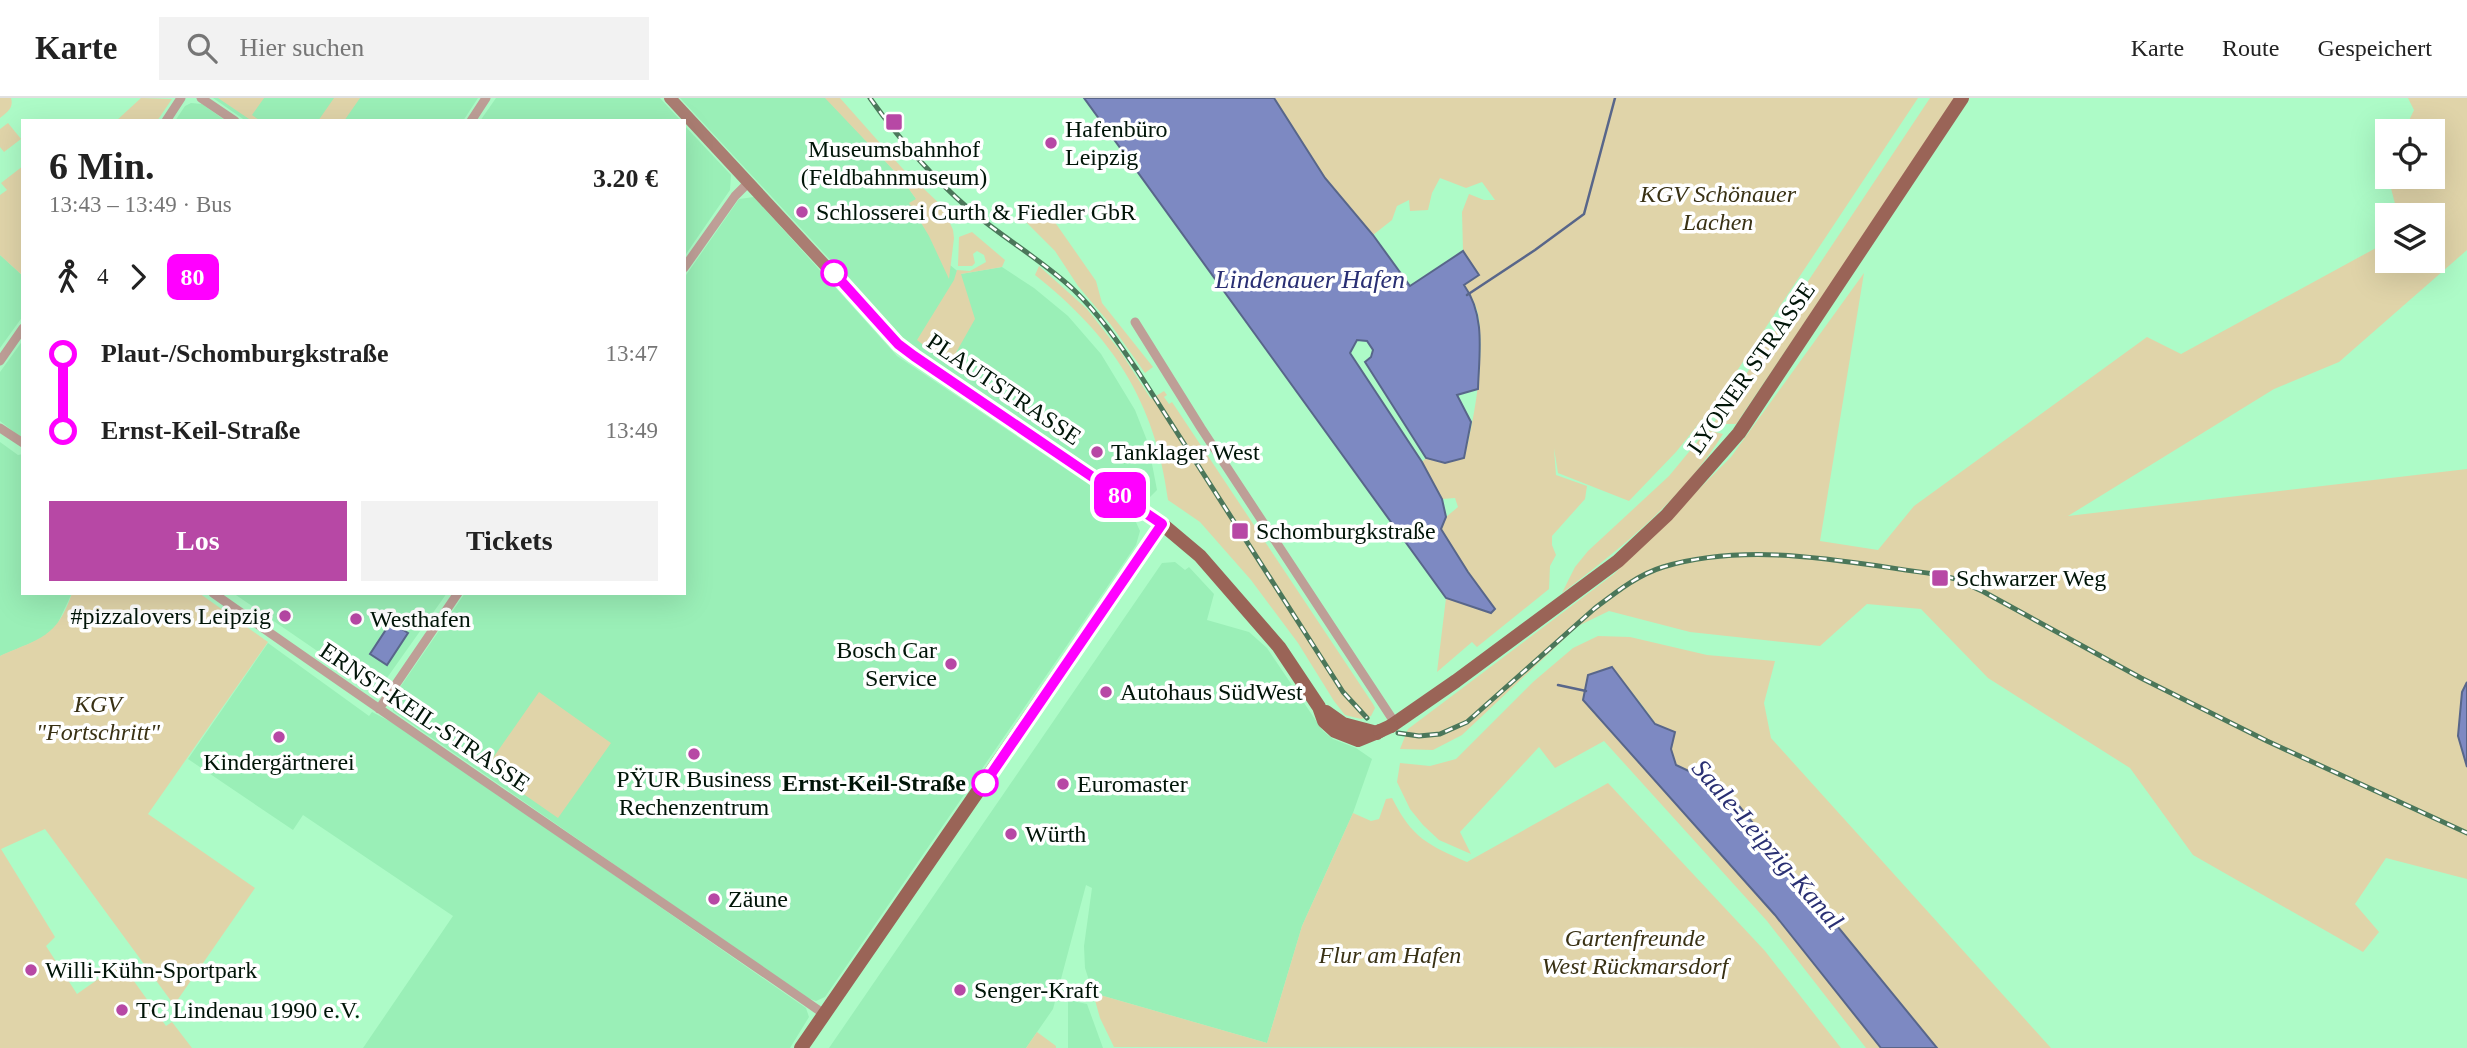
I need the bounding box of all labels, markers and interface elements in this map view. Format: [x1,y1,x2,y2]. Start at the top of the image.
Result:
search box [159,17,649,80]
icon: search [183,29,221,67]
text: Karte [35,30,117,66]
text: Hier suchen [239,33,364,62]
text: Karte [2131,35,2184,61]
text: Route [2222,35,2279,61]
text: Gespeichert [2317,35,2432,61]
marker: Museumsbahnhof (Feldbahnmuseum) [884,112,904,132]
place label: Hafenbüro Leipzig [1065,116,1168,170]
map controls [2375,119,2445,273]
button: locate [2375,119,2445,189]
marker: Hafenbüro Leipzig [1043,135,1059,151]
place label: Museumsbahnhof (Feldbahnmuseum) [801,136,987,190]
text: 6 Min. [49,145,155,187]
text: 3.20 € [593,164,658,193]
park label: KGV Schönauer Lachen [1639,181,1797,235]
text: 13:43 – 13:49 · Bus [49,192,232,217]
place label: Schlosserei Curth & Fiedler GbR [816,199,1136,225]
button: layers [2375,203,2445,273]
marker: Schlosserei Curth & Fiedler GbR [794,204,810,220]
icon: walk [49,258,87,296]
icon: forward [119,258,157,296]
unlabelled marker [821,260,847,286]
text: 4 [97,264,109,289]
text: 80 [181,264,205,290]
water label: Lindenauer Hafen [1214,265,1405,294]
street label: LYONER STRASSE [1682,277,1820,459]
street label: PLAUTSTRASSE [922,328,1086,450]
text: Plaut-/Schomburgkstraße [101,339,388,368]
text: 13:47 [606,341,658,366]
text: Ernst-Keil-Straße [101,416,300,445]
text: 13:49 [606,418,658,443]
place label: Tanklager West [1111,439,1260,465]
marker: Tanklager West [1089,444,1105,460]
line badge: 80 [1088,472,1152,518]
text: 80 [1108,482,1132,508]
button: Los [49,501,347,581]
button: Tickets [361,501,658,581]
place label: Schomburgkstraße [1256,518,1436,544]
marker: Schomburgkstraße [1230,521,1250,541]
place label: Schwarzer Weg [1956,565,2106,591]
marker: Schwarzer Weg [1930,568,1950,588]
place label: #pizzalovers Leipzig [70,603,271,629]
place label: Westhafen [370,606,471,632]
marker: #pizzalovers Leipzig [277,608,293,624]
marker: Westhafen [348,611,364,627]
street label: ERNST-KEIL-STRASSE [315,637,535,797]
place label: Bosch Car Service [836,637,937,691]
marker: Bosch Car Service [943,656,959,672]
place label: Autohaus SüdWest [1120,679,1303,705]
marker: Autohaus SüdWest [1098,684,1114,700]
park label: KGV "Fortschritt" [36,691,161,745]
marker: Kindergärtnerei [271,729,287,745]
marker: PŸUR Business Rechenzentrum [686,746,702,762]
place label: Kindergärtnerei [203,749,355,775]
water label: Saale-Leipzig-Kanal [1686,754,1849,935]
place label: PŸUR Business Rechenzentrum [616,766,772,820]
place label: Ernst-Keil-Straße [782,770,966,796]
marker: Ernst-Keil-Straße [972,770,998,796]
place label: Euromaster [1077,771,1188,797]
marker: Euromaster [1055,776,1071,792]
place label: Würth [1025,821,1086,847]
marker: Würth [1003,826,1019,842]
place label: Zäune [728,886,788,912]
marker: Zäune [706,891,722,907]
park label: Gartenfreunde West Rückmarsdorf [1542,925,1732,979]
park label: Flur am Hafen [1318,942,1461,968]
place label: Willi-Kühn-Sportpark [45,957,257,983]
marker: Willi-Kühn-Sportpark [23,962,39,978]
place label: Senger-Kraft [974,977,1099,1003]
marker: Senger-Kraft [952,982,968,998]
place label: TC Lindenau 1990 e.V. [136,997,360,1023]
marker: TC Lindenau 1990 e.V. [114,1002,130,1018]

